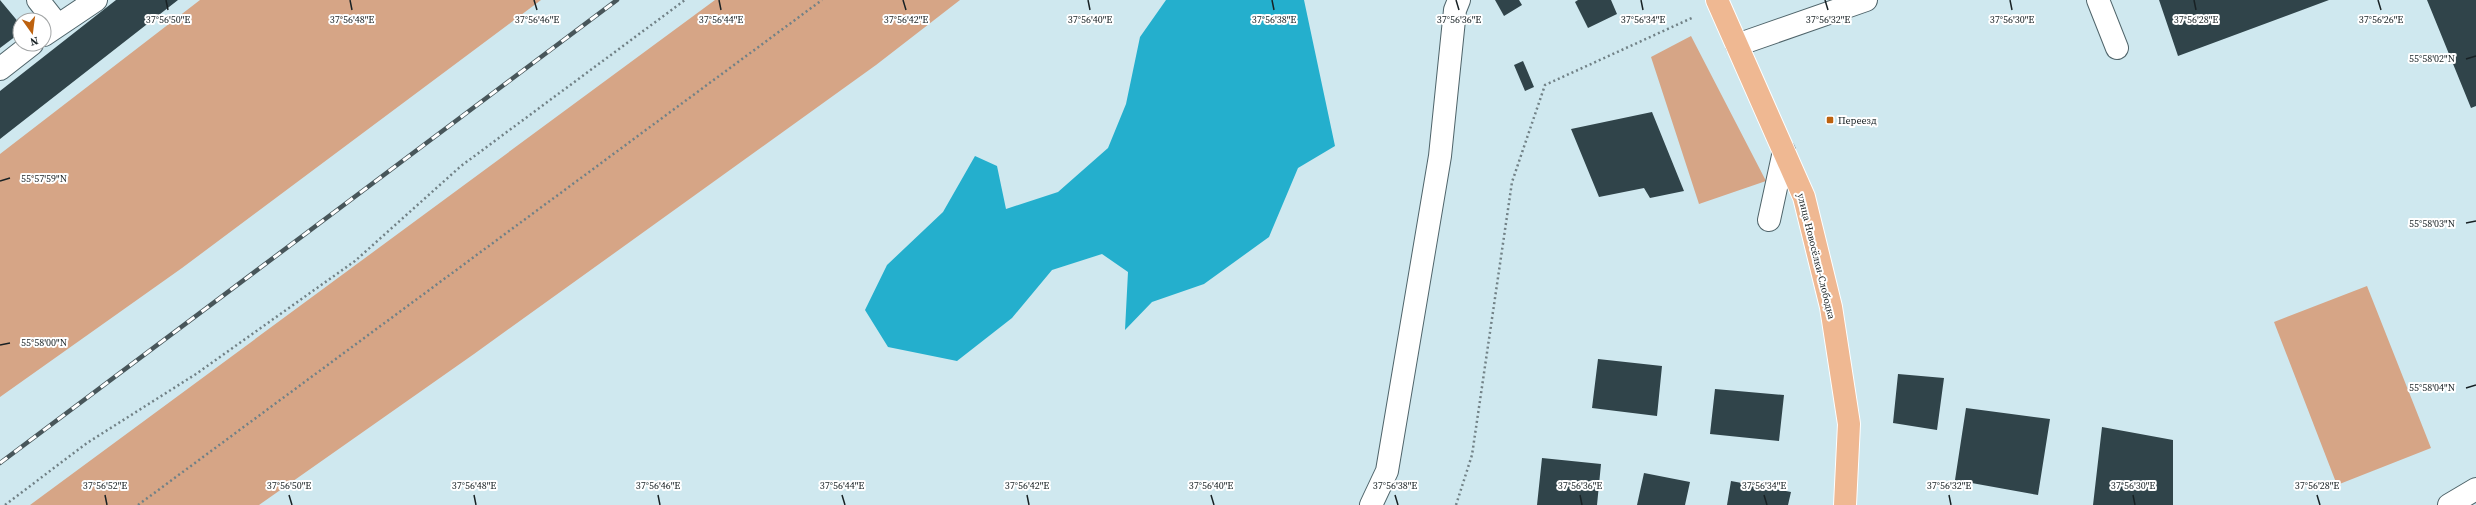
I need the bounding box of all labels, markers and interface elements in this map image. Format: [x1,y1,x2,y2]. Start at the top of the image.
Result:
north arrow [12,12,52,52]
text: 37°56'50"E [146,13,190,26]
text: 37°56'48"E [330,13,374,26]
text: 37°56'46"E [515,13,559,26]
text: 37°56'44"E [699,13,743,26]
text: 37°56'42"E [884,13,928,26]
text: 37°56'40"E [1068,13,1112,26]
text: 37°56'38"E [1252,13,1296,26]
text: 37°56'36"E [1437,13,1481,26]
text: 37°56'34"E [1621,13,1665,26]
text: 37°56'32"E [1806,13,1850,26]
text: 37°56'30"E [1990,13,2034,26]
text: 37°56'28"E [2174,13,2218,26]
text: 37°56'26"E [2359,13,2403,26]
text: N [29,33,40,49]
text: 55°58'02"N [2409,52,2455,65]
place label: Переезд [1838,114,1877,127]
marker: Переезд [1825,115,1835,125]
text: 55°57'59"N [21,172,67,185]
street label: улица Новосёлки-Слободка [1795,192,1839,321]
text: 55°58'03"N [2409,217,2455,230]
text: 55°58'00"N [21,336,67,349]
text: 55°58'04"N [2409,381,2455,394]
text: 37°56'52"E [83,479,127,492]
text: 37°56'50"E [267,479,311,492]
text: 37°56'48"E [452,479,496,492]
text: 37°56'46"E [636,479,680,492]
text: 37°56'44"E [820,479,864,492]
text: 37°56'42"E [1005,479,1049,492]
text: 37°56'40"E [1189,479,1233,492]
text: 37°56'38"E [1373,479,1417,492]
text: 37°56'36"E [1558,479,1602,492]
text: 37°56'34"E [1742,479,1786,492]
text: 37°56'32"E [1927,479,1971,492]
text: 37°56'30"E [2111,479,2155,492]
text: 37°56'28"E [2295,479,2339,492]

